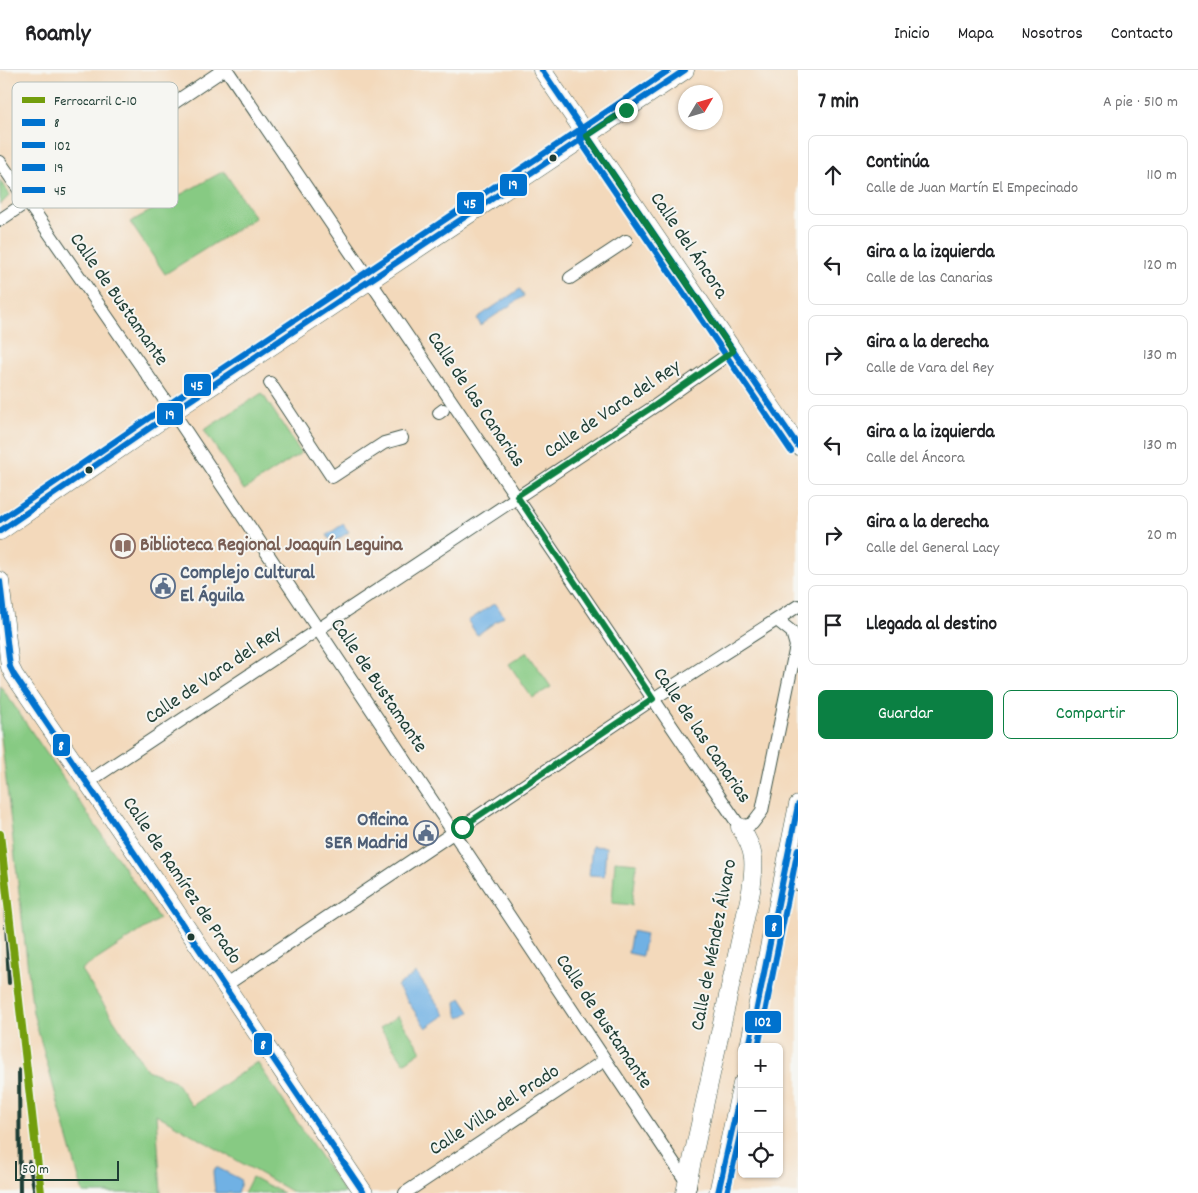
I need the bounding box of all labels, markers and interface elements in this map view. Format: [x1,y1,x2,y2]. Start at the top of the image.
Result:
text: Roamly [25,18,91,52]
text: Inicio [894,22,930,47]
text: Mapa [958,22,993,47]
text: Nosotros [1021,22,1083,47]
text: Contacto [1111,22,1173,47]
legend [12,82,178,208]
north arrow [678,85,723,130]
text: 7 min [818,88,859,118]
text: A pie · 510 m [1103,91,1178,114]
text: Ferrocarril C-10 [54,92,137,112]
route end [615,99,638,122]
text: 8 [54,114,60,134]
text: 102 [54,137,71,157]
text: Continúa [866,150,929,177]
unlabelled marker [548,153,558,163]
text: 19 [54,159,63,179]
icon: ahead [819,161,847,189]
text: 110 m [1147,164,1177,187]
line badge: 19 [499,173,528,197]
text: 19 [508,176,518,196]
text: Calle de Juan Martín El Empecinado [866,177,1078,200]
text: 45 [54,182,66,202]
street label: Calle del Áncora [642,187,734,305]
line badge: 45 [456,191,485,215]
text: 45 [464,195,477,215]
street label: Calle de Bustamante [62,228,175,372]
text: Gira a la izquierda [866,240,994,267]
icon: left [819,251,847,279]
text: 120 m [1143,254,1177,277]
text: Calle de las Canarias [866,267,993,290]
street label: Calle de las Canarias [419,326,531,474]
text: Gira a la derecha [866,330,988,357]
icon: right [819,341,847,369]
text: 130 m [1143,344,1177,367]
street label: Calle de Vara del Rey [539,353,688,466]
text: Calle de Vara del Rey [866,357,994,380]
line badge: 45 [183,373,212,397]
text: 45 [191,377,204,397]
line badge: 19 [156,402,184,426]
text: 19 [165,406,175,426]
text: Gira a la izquierda [866,420,994,447]
icon: left [819,431,847,459]
text: 130 m [1143,434,1177,457]
text: Calle del Áncora [866,447,964,470]
unlabelled marker [84,465,94,475]
text: Gira a la derecha [866,510,988,537]
icon: right [819,521,847,549]
text: 20 m [1147,524,1177,547]
place label: Biblioteca Regional Joaquín Leguina [140,532,403,560]
library icon: Biblioteca Regional Joaquín Leguina [110,533,136,559]
text: Calle del General Lacy [866,537,999,560]
place label: Complejo Cultural El Águila [180,560,315,611]
public building icon: Complejo Cultural El Águila [150,573,176,599]
icon: arrive [819,611,847,639]
text: Llegada al destino [866,612,997,639]
street label: Calle de Bustamante [323,613,434,759]
street label: Calle de Vara del Rey [140,619,289,732]
street label: Calle de las Canarias [645,662,757,810]
button: Guardar [818,690,993,739]
button: Compartir [1003,690,1178,739]
line badge: 8 [52,733,71,757]
text: 8 [58,737,64,757]
street label: Calle de Ramírez de Prado [114,792,248,970]
place label: Oficina SER Madrid [325,807,409,858]
route start [451,816,474,839]
public building icon: Oficina SER Madrid [413,820,439,846]
street label: Calle de Méndez Álvaro [685,857,745,1033]
line badge: 8 [764,914,783,938]
text: 8 [771,918,777,938]
unlabelled marker [186,932,196,942]
street label: Calle de Bustamante [548,949,659,1095]
line badge: 102 [744,1010,782,1034]
text: 102 [755,1013,771,1033]
line badge: 8 [253,1032,273,1056]
text: 8 [260,1036,266,1056]
map controls [738,1043,783,1178]
button: + [738,1043,783,1088]
street label: Calle Villa del Prado [424,1058,566,1164]
button: − [738,1088,783,1133]
button: locate [738,1133,783,1178]
scale bar [15,1158,119,1181]
text: 50 m [22,1160,49,1180]

